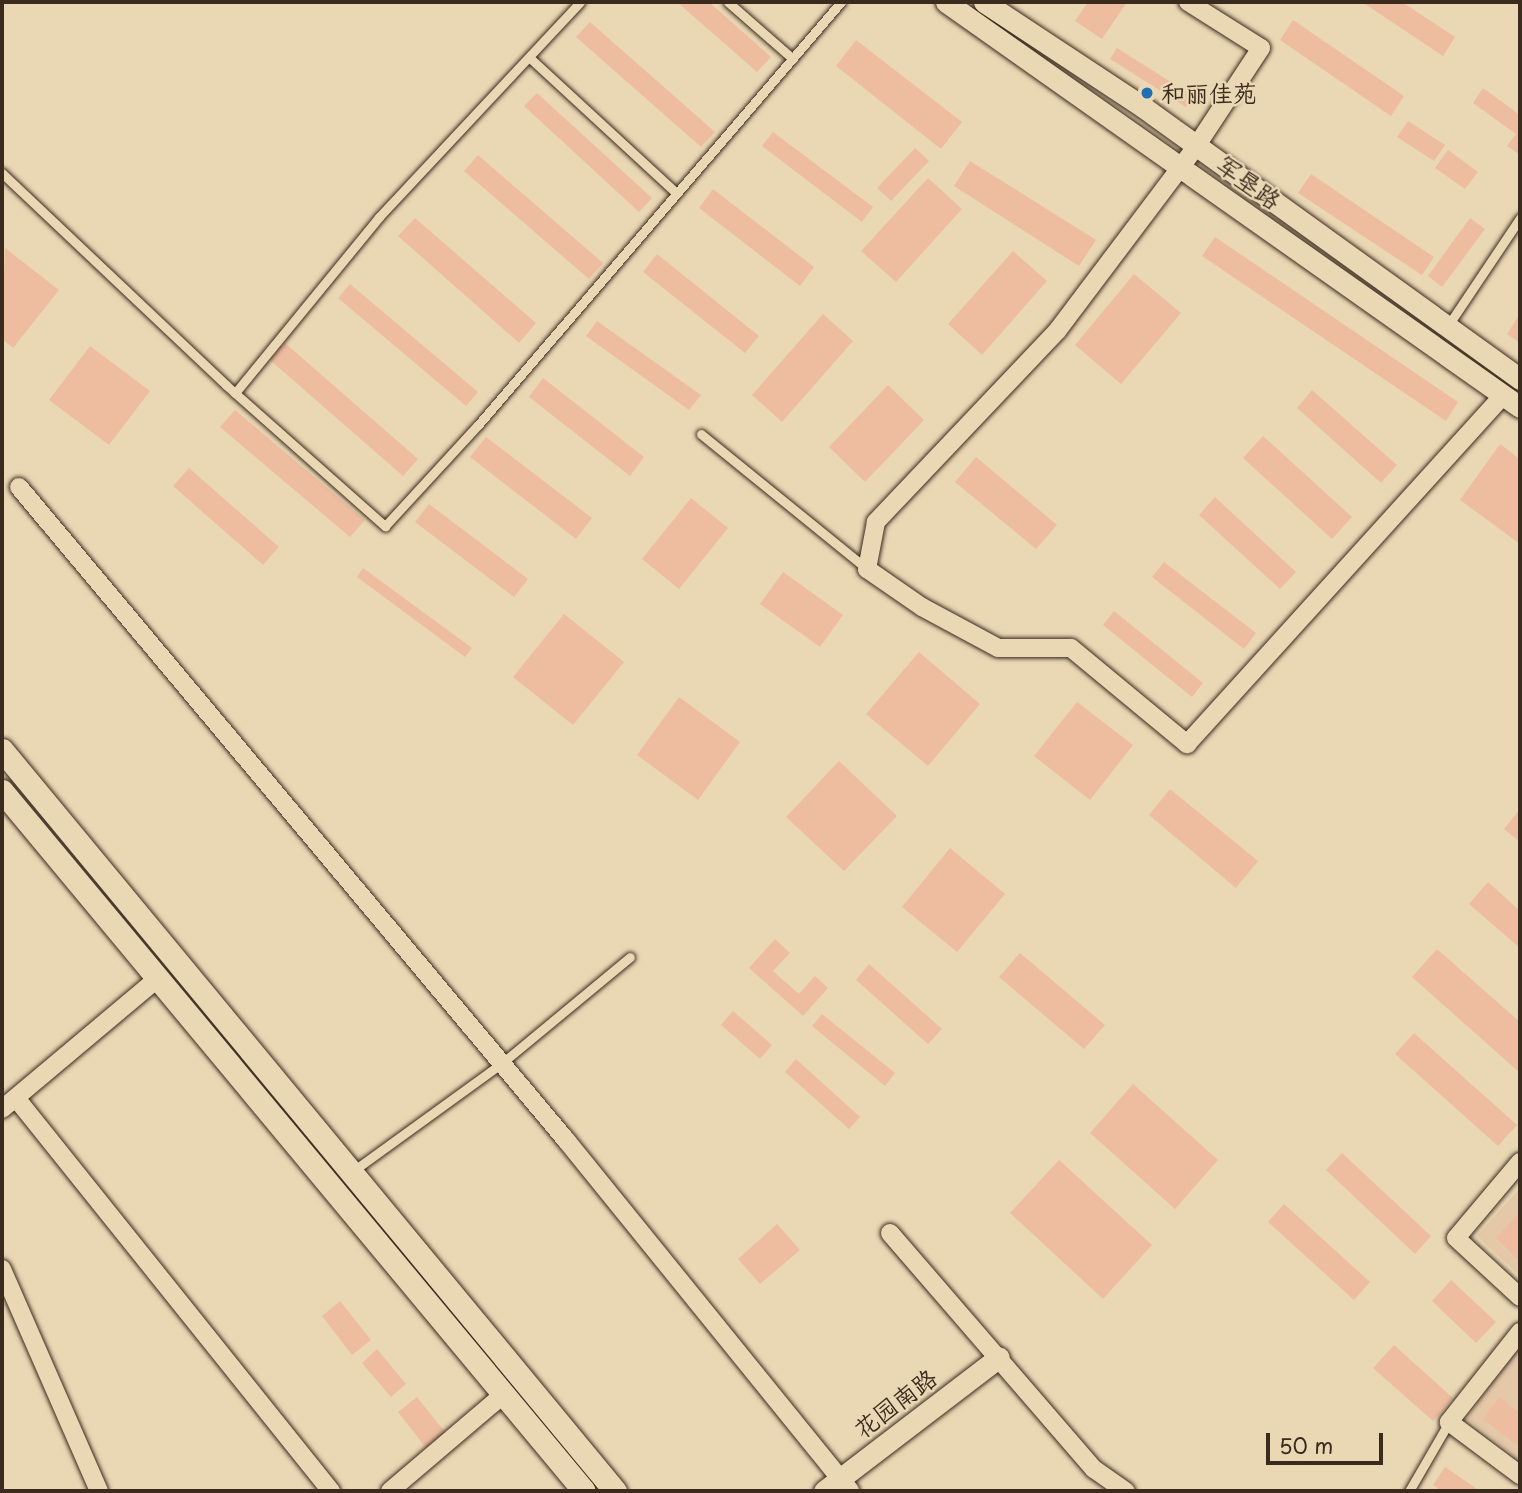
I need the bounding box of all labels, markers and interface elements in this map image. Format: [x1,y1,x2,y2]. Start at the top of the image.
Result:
place label: 和丽佳苑 [1161,79,1257,107]
marker: 和丽佳苑 [1139,85,1155,101]
street label: 军垦路 [1211,149,1287,215]
street label: 花园南路 [848,1363,942,1443]
scale bar [1270,1420,1387,1464]
text: 50 m [1279,1429,1333,1461]

